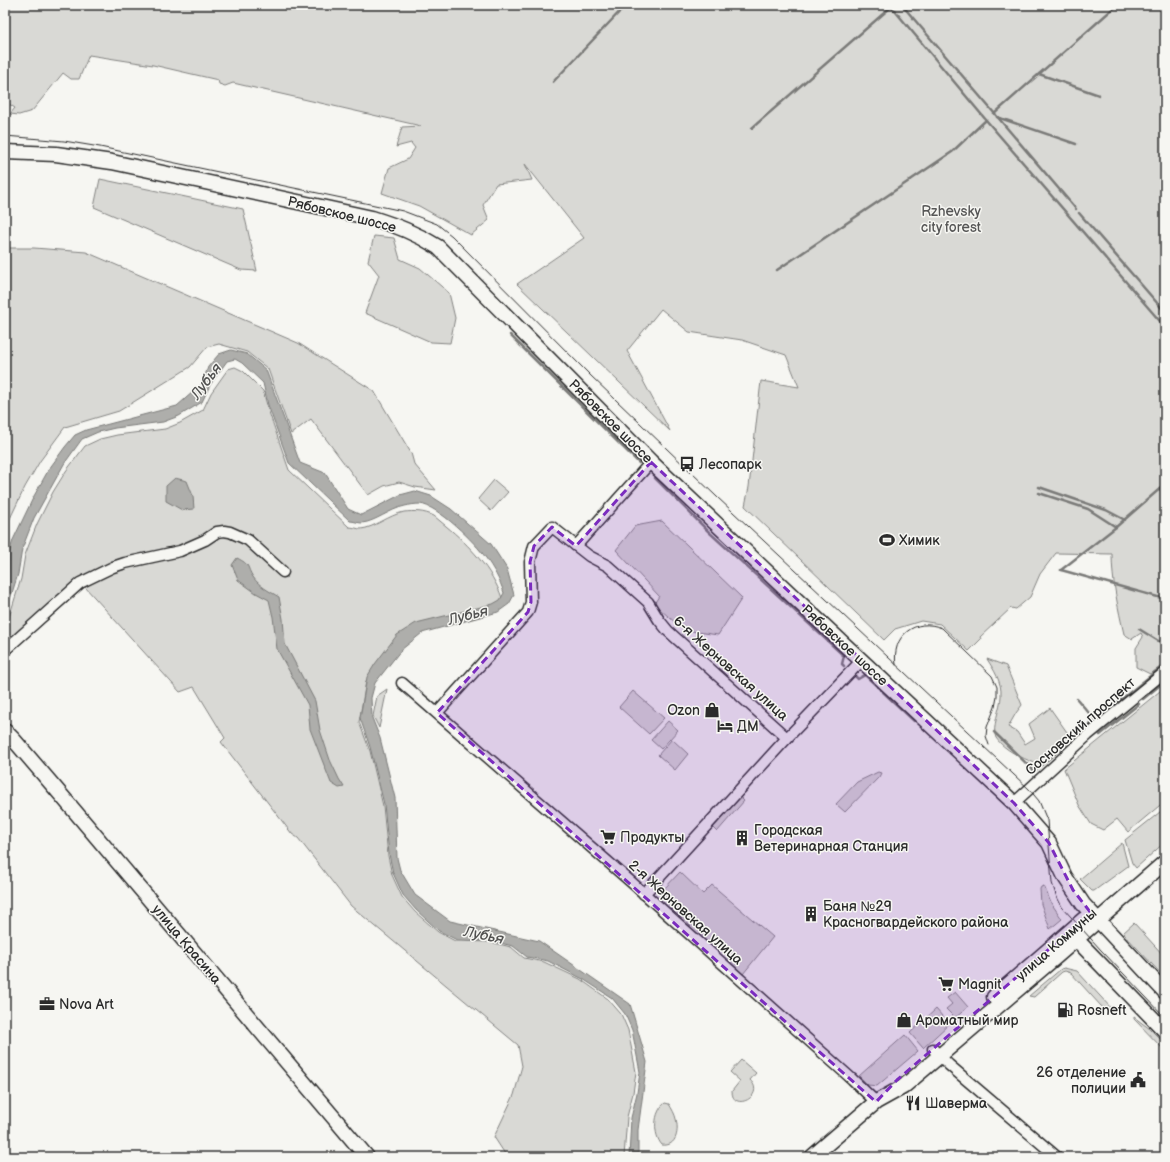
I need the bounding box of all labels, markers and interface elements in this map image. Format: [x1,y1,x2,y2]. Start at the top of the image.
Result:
street label: Рябовское шоссе [286,193,398,236]
park label: Rzhevsky city forest [921,203,982,236]
water label: Лубья [186,359,227,404]
street label: Рябовское шоссе [565,376,656,467]
bus stop icon: Лесопарк [678,455,696,473]
place label: Лесопарк [698,456,762,473]
sports icon: Химик [878,531,896,549]
place label: Химик [899,532,940,549]
water label: Лубья [445,601,491,630]
street label: Рябовское шоссе [798,601,891,690]
street label: 6-я Жерновская улица [670,612,792,725]
street label: Сосновский проспект [1022,674,1139,779]
shop icon: Ozon [703,701,721,719]
place label: Ozon [667,702,700,719]
hotel icon: ДМ [716,717,734,735]
place label: ДМ [737,718,759,735]
place label: Городская Ветеринарная Станция [754,822,909,855]
supermarket icon: Продукты [599,828,617,846]
place label: Продукты [620,829,684,846]
building icon: Городская Ветеринарная Станция [733,829,751,847]
street label: 2-я Жерновская улица [625,857,747,969]
place label: Баня №29 Красногвардейского района [823,898,1009,931]
street label: улица Красина [148,901,225,988]
building icon: Баня №29 Красногвардейского района [802,905,820,923]
street label: улица Коммуны [1012,905,1100,984]
water label: Лубья [461,922,506,949]
supermarket icon: Magnit [937,975,955,993]
place label: Magnit [958,976,1002,993]
office icon: Nova Art [38,995,56,1013]
place label: Nova Art [59,996,114,1013]
fuel station icon: Rosneft [1056,1001,1074,1019]
place label: Rosneft [1077,1002,1127,1019]
shop icon: Ароматный мир [895,1011,913,1029]
place label: Ароматный мир [915,1012,1018,1029]
place label: 26 отделение полиции [1036,1064,1126,1097]
public building icon: 26 отделение полиции [1129,1071,1147,1089]
restaurant icon: Шаверма [904,1094,922,1112]
place label: Шаверма [925,1095,988,1112]

